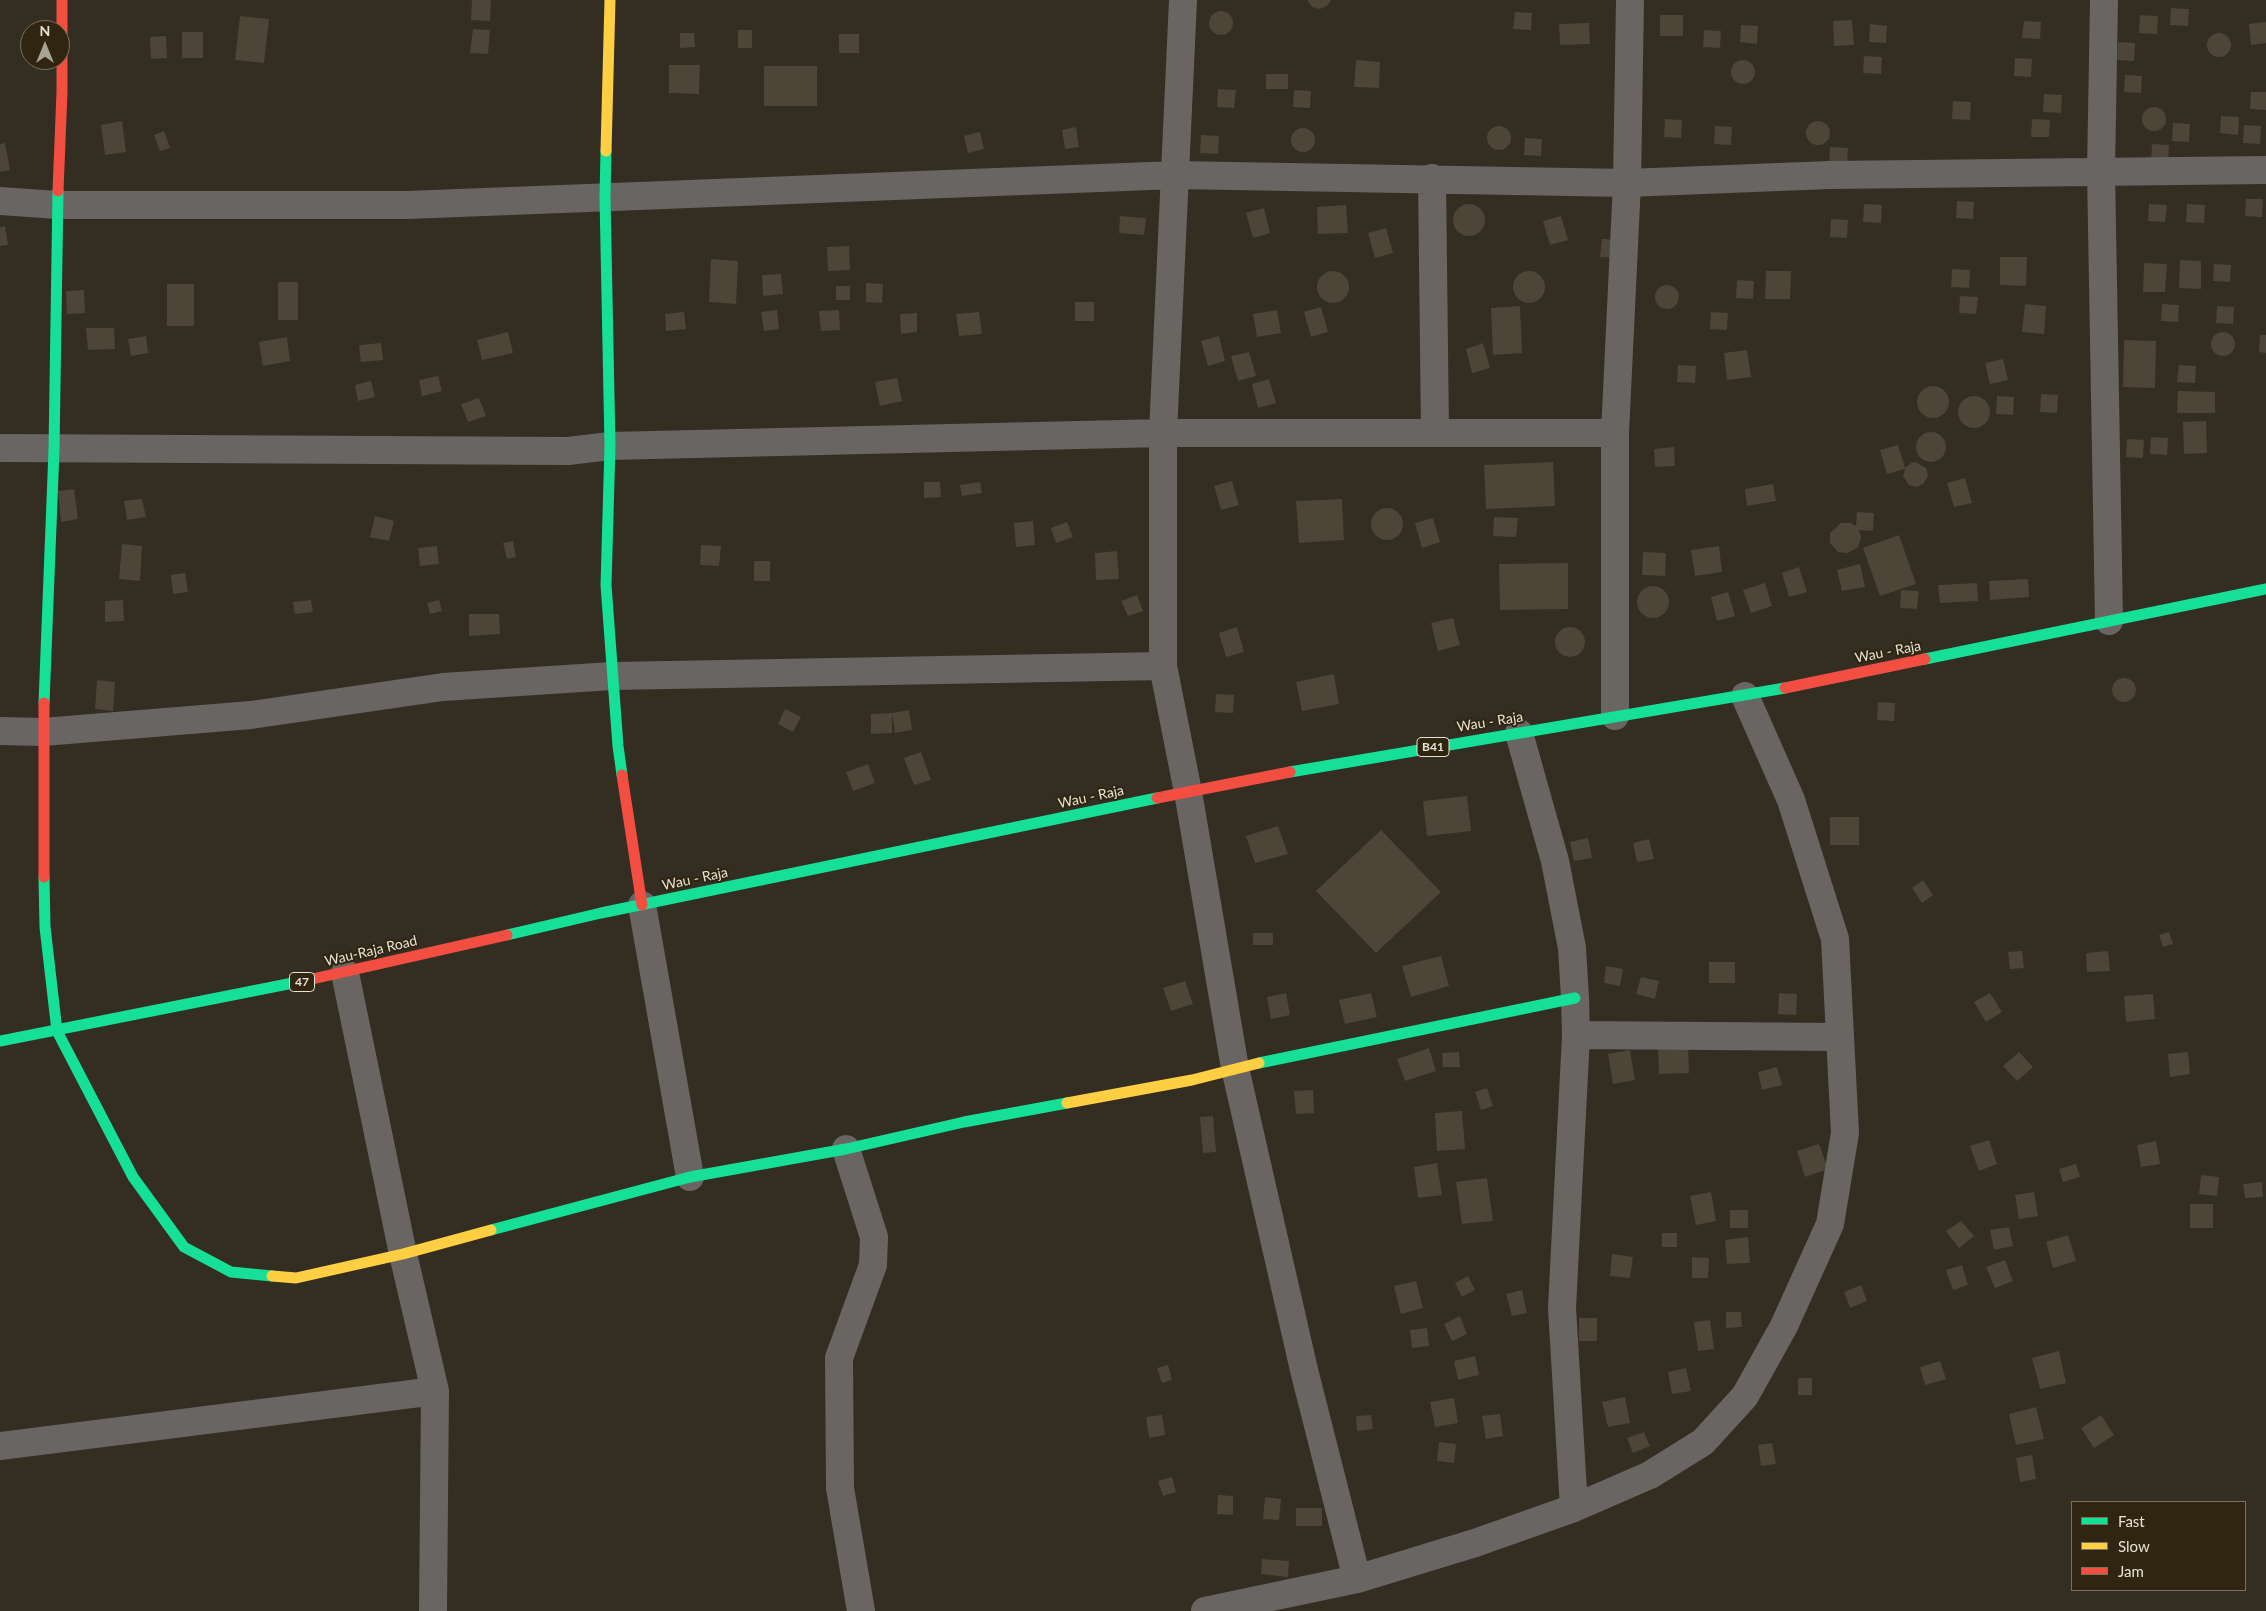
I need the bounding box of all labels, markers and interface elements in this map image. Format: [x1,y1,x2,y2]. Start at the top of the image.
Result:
north arrow [20,20,70,70]
text: N [40,22,50,39]
street label: Wau - Raja [1854,637,1922,667]
street label: Wau - Raja [1456,708,1524,736]
road number: B41 [1417,738,1449,756]
street label: Wau - Raja [1057,782,1125,812]
street label: Wau - Raja [661,864,729,894]
street label: Wau-Raja Road [323,932,419,970]
road number: 47 [290,972,314,992]
legend [2071,1501,2246,1591]
text: Fast [2118,1512,2145,1530]
text: Slow [2118,1537,2150,1555]
text: Jam [2118,1562,2144,1580]

